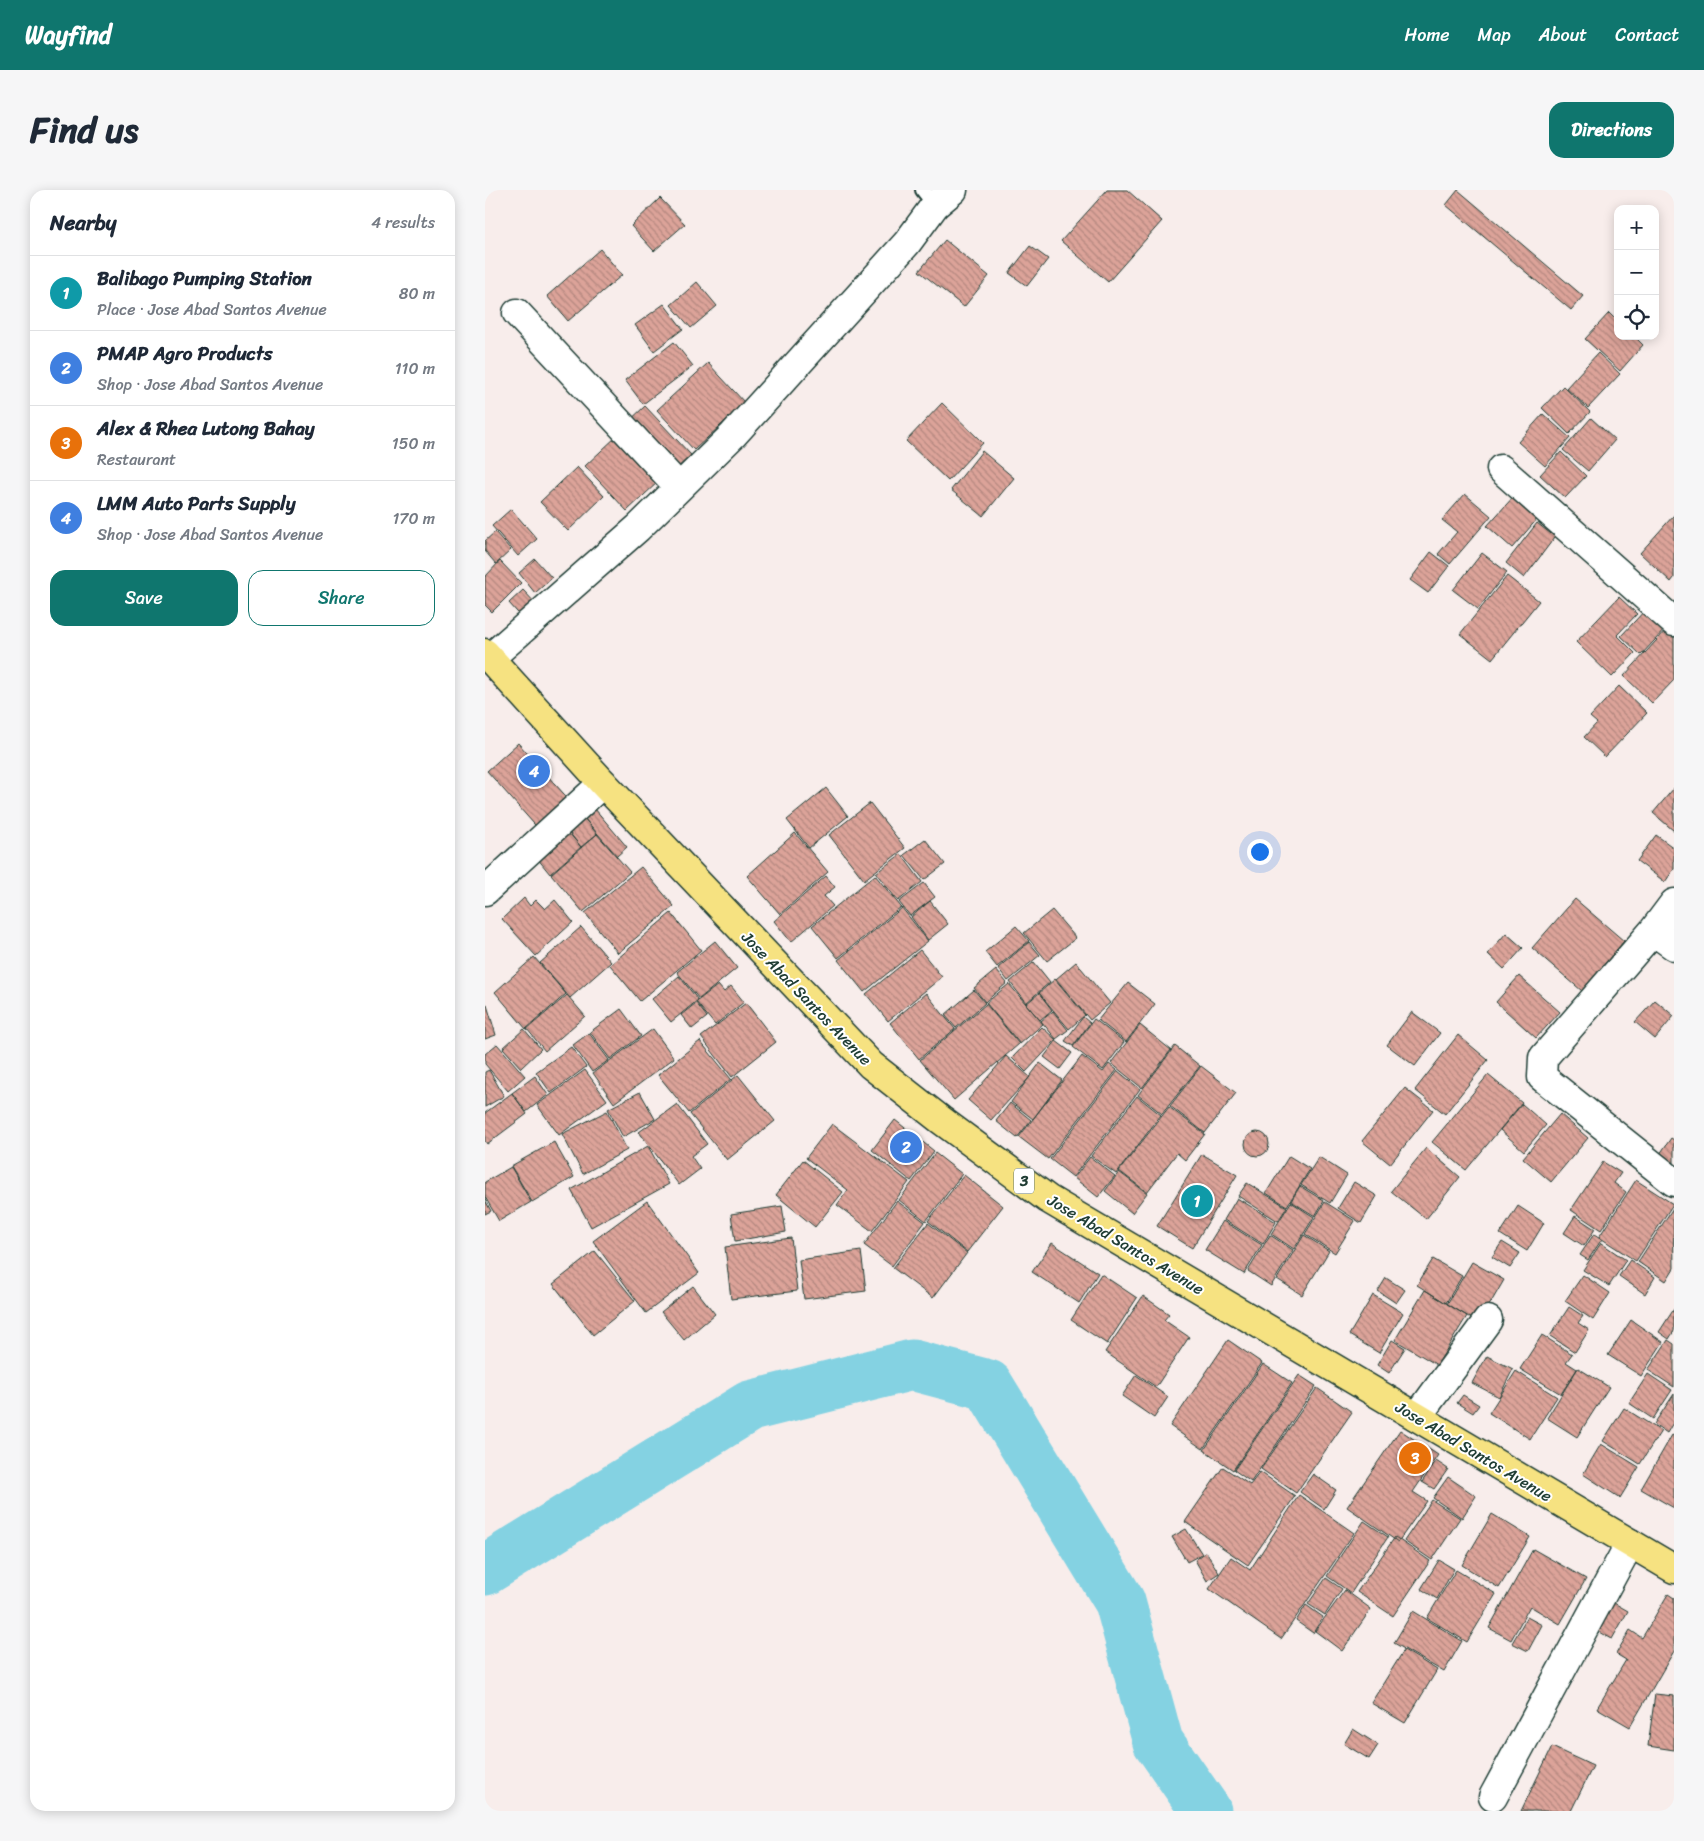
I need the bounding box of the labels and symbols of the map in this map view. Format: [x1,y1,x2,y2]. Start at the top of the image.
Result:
pin: 4 [518,752,550,790]
your location [1247,839,1273,865]
street label: Jose Abad Santos Avenue [733,923,879,1073]
pin: 2 [890,1128,922,1166]
road number: 3 [1014,1168,1034,1194]
pin: 1 [1181,1182,1213,1220]
street label: Jose Abad Santos Avenue [1041,1185,1210,1303]
street label: Jose Abad Santos Avenue [1389,1392,1558,1510]
pin: 3 [1399,1439,1431,1477]

